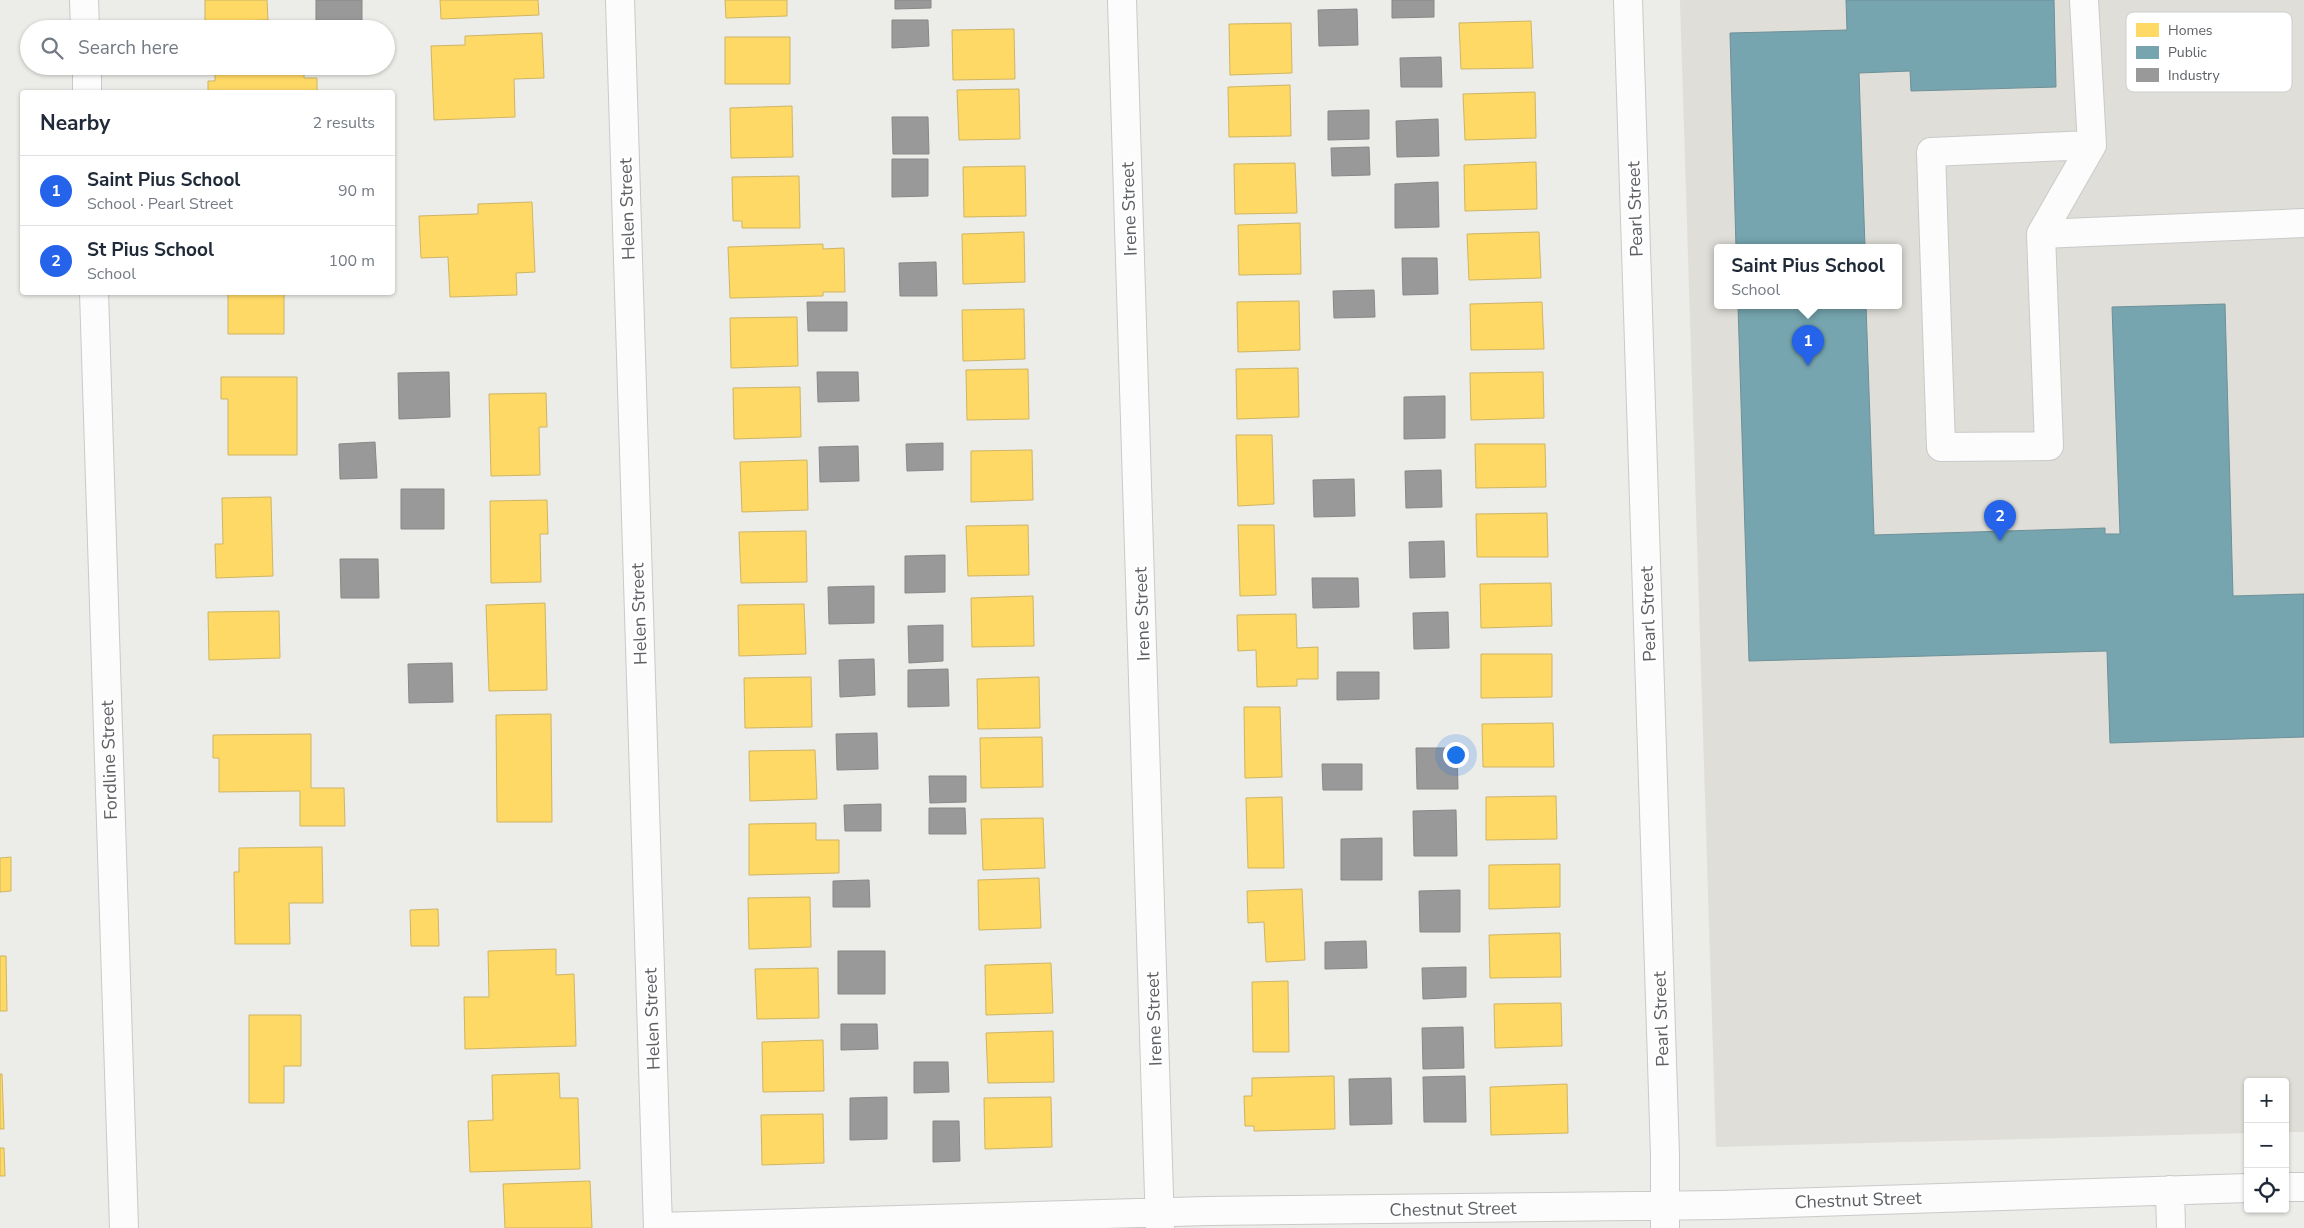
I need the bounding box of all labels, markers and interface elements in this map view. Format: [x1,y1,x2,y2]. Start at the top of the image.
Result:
legend [2126,12,2292,92]
search box [20,20,395,75]
text: Homes [2168,21,2213,40]
icon: search [38,34,66,62]
text: Search here [78,35,179,61]
text: Public [2168,43,2207,62]
text: Industry [2168,66,2221,85]
text: Nearby [40,109,110,137]
text: 2 results [313,112,375,134]
street label: Helen Street [613,157,641,260]
street label: Pearl Street [1621,160,1649,257]
street label: Irene Street [1115,161,1143,256]
text: Saint Pius School [87,167,240,193]
text: 1 [51,180,61,202]
text: 90 m [338,180,375,202]
text: School · Pearl Street [87,193,233,215]
text: St Pius School [87,237,214,263]
popup [1714,244,1902,309]
text: 2 [51,250,61,272]
text: 100 m [328,250,375,272]
text: Saint Pius School [1731,253,1885,279]
text: School [87,263,136,285]
text: School [1731,279,1780,301]
pin: 1 [1792,325,1824,366]
pin: 2 [1984,500,2016,541]
street label: Helen Street [625,562,653,665]
street label: Pearl Street [1634,565,1662,662]
street label: Irene Street [1128,566,1156,661]
street label: Fordline Street [95,699,123,820]
your location [1443,742,1469,768]
street label: Helen Street [638,967,666,1070]
street label: Pearl Street [1647,970,1675,1067]
street label: Irene Street [1140,971,1168,1066]
map controls [2244,1078,2289,1213]
button: + [2244,1078,2289,1123]
button: − [2244,1123,2289,1168]
button: locate [2244,1168,2289,1213]
street label: Chestnut Street [1794,1186,1923,1214]
street label: Chestnut Street [1389,1196,1517,1222]

